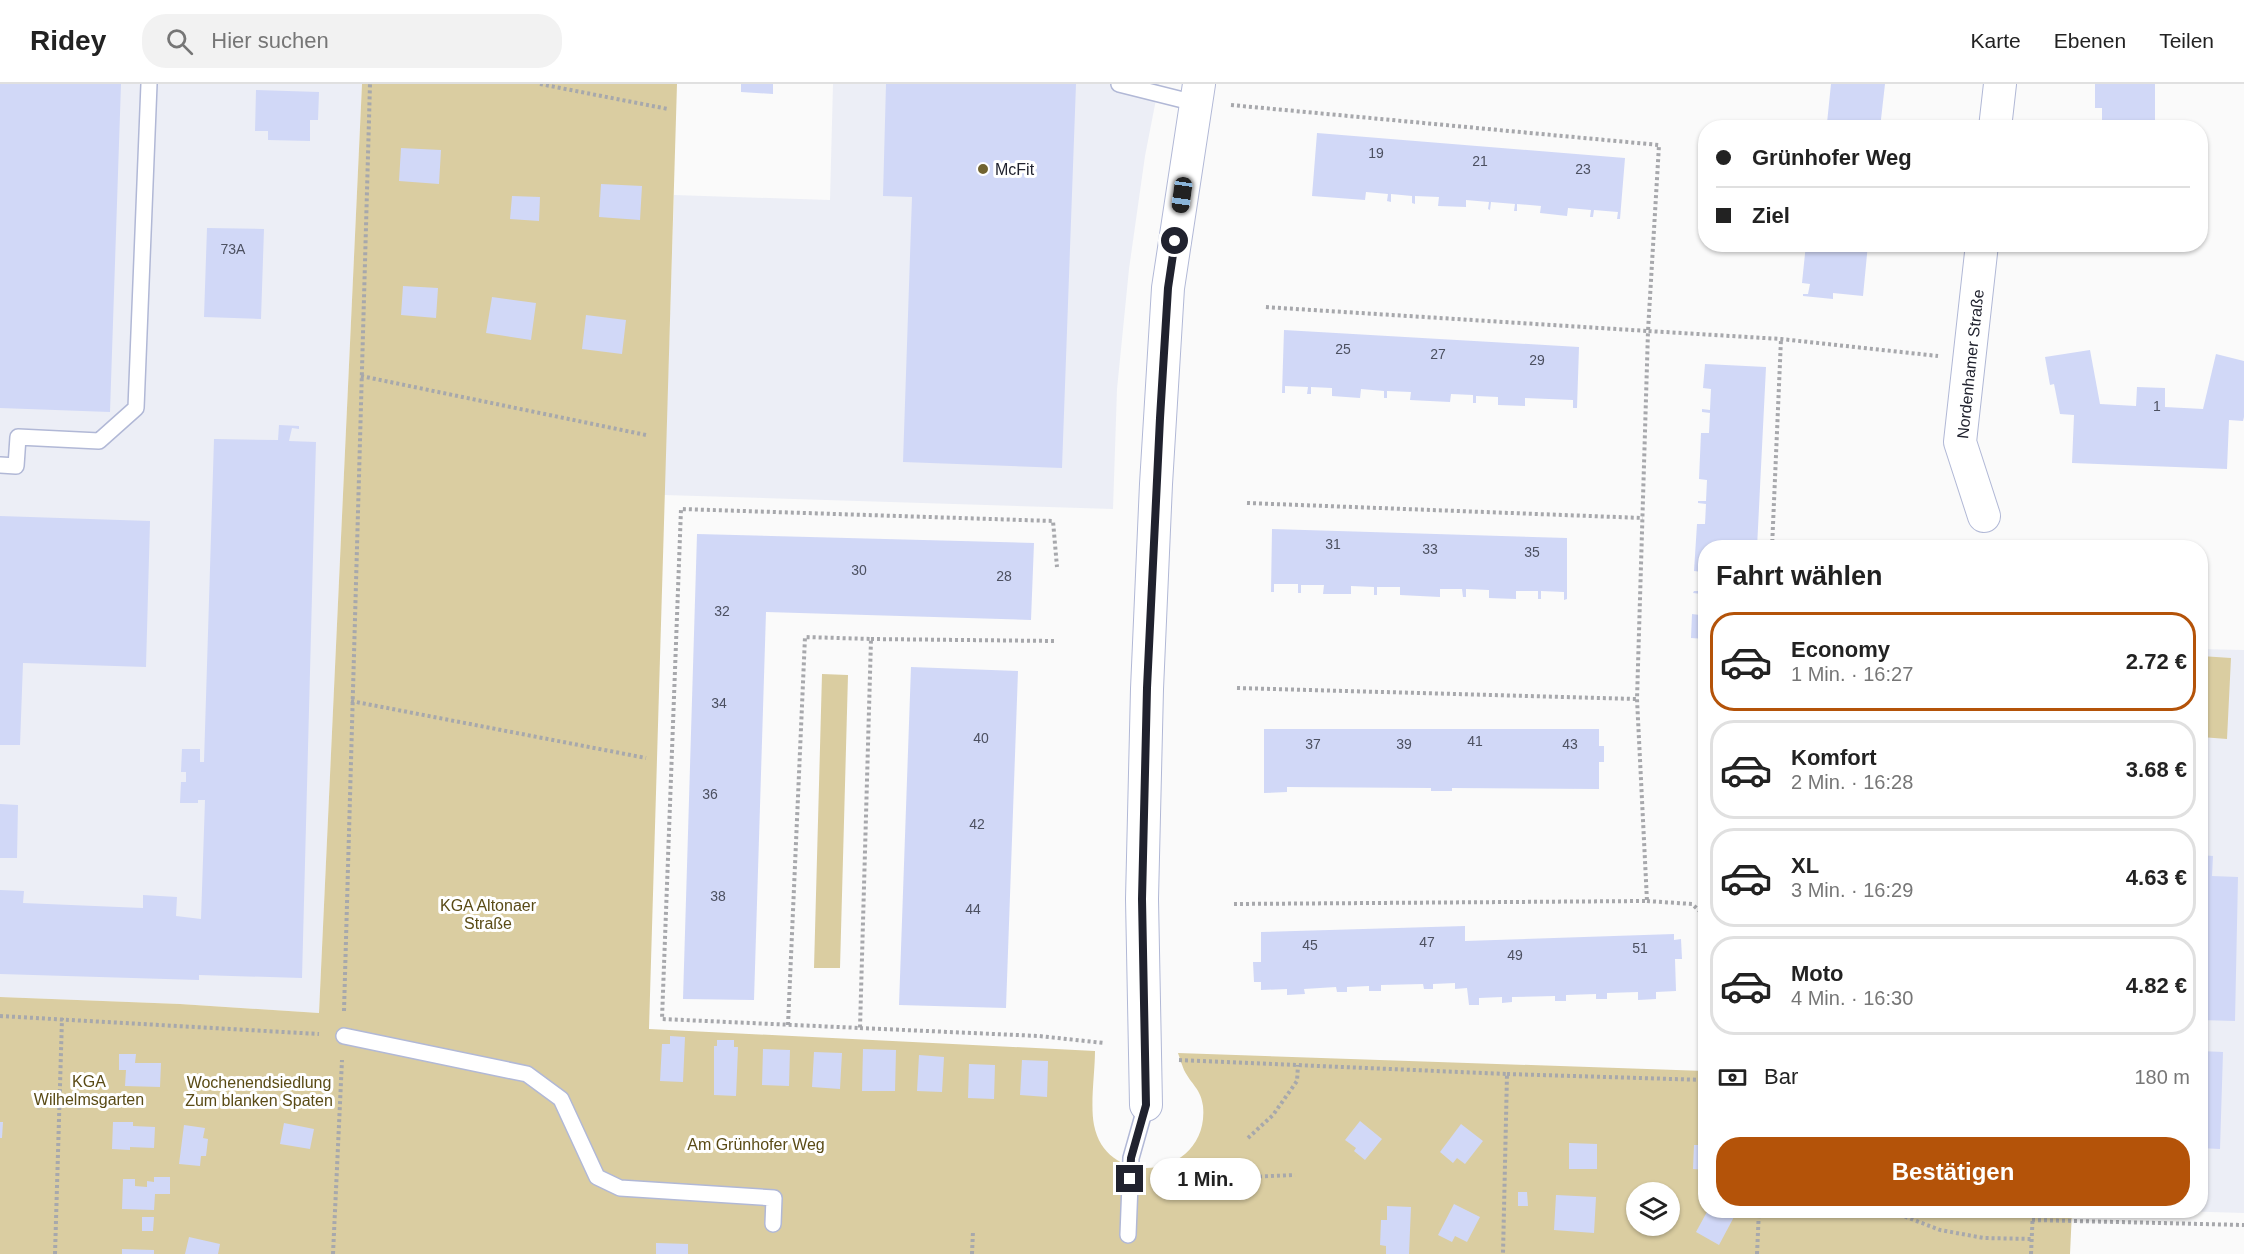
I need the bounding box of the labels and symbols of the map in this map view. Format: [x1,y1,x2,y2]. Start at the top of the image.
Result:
house number: 19 [1368,145,1384,161]
house number: 21 [1472,153,1488,169]
place label: McFit [995,161,1035,178]
house number: 23 [1575,161,1591,177]
marker: McFit [976,162,990,176]
car [1171,176,1193,214]
route start [1161,227,1188,254]
house number: 73A [221,241,246,257]
street label: Nordenhamer Straße [1954,288,1987,440]
house number: 25 [1335,341,1351,357]
house number: 27 [1430,346,1446,362]
house number: 29 [1529,352,1545,368]
house number: 1 [2153,398,2161,414]
house number: 31 [1325,536,1341,552]
house number: 33 [1422,541,1438,557]
house number: 35 [1524,544,1540,560]
house number: 30 [851,562,867,578]
house number: 28 [996,568,1012,584]
house number: 32 [714,603,730,619]
house number: 34 [711,695,727,711]
house number: 40 [973,730,989,746]
house number: 41 [1467,733,1483,749]
house number: 37 [1305,736,1321,752]
house number: 39 [1396,736,1412,752]
house number: 43 [1562,736,1578,752]
house number: 36 [702,786,718,802]
house number: 42 [969,816,985,832]
house number: 38 [710,888,726,904]
park label: KGA Altonaer Straße [440,897,537,932]
house number: 44 [965,901,981,917]
house number: 47 [1419,934,1435,950]
house number: 45 [1302,937,1318,953]
house number: 51 [1632,940,1648,956]
house number: 49 [1507,947,1523,963]
park label: KGA Wilhelmsgarten [34,1073,144,1108]
park label: Wochenendsiedlung Zum blanken Spaten [185,1074,333,1109]
park label: Am Grünhofer Weg [687,1136,825,1153]
callout: 1 Min. [1151,1158,1262,1200]
route end [1116,1165,1143,1192]

